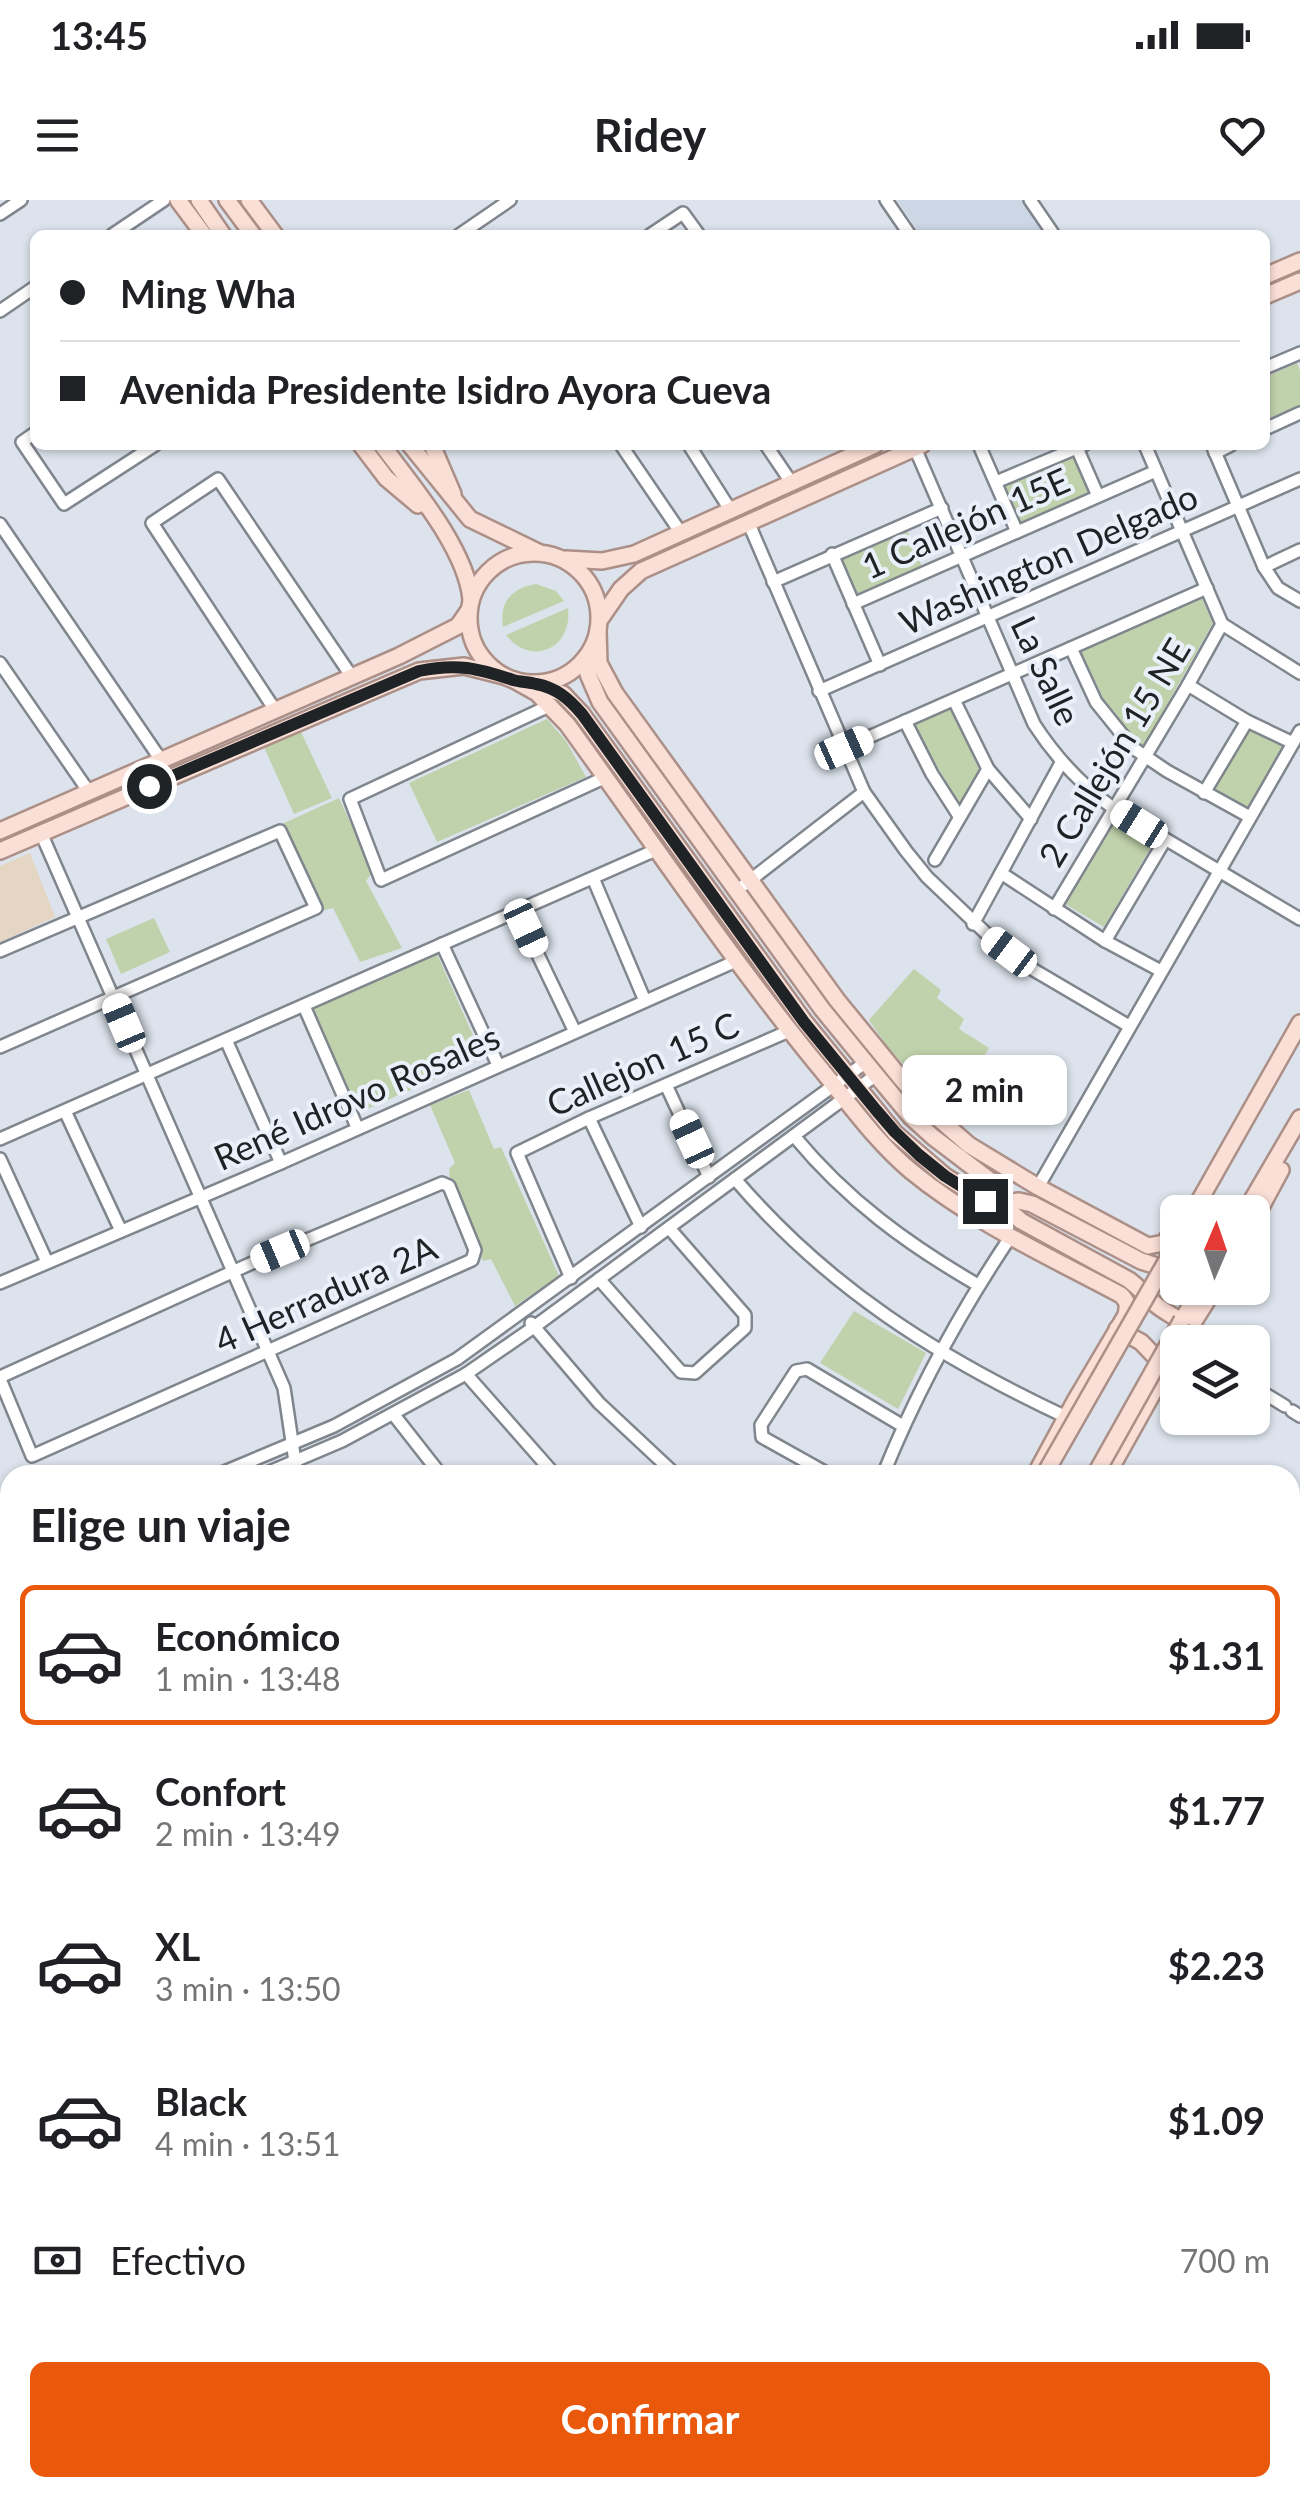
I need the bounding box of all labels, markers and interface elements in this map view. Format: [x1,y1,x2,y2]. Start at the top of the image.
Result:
text: 13:45 [50,12,148,58]
icon: menu [30,108,85,163]
text: Ridey [594,108,706,162]
icon: heart [1215,108,1270,163]
text: Ming Wha [120,270,296,316]
text: Avenida Presidente Isidro Ayora Cueva [120,366,771,412]
street label: 1 Callejón 15E [855,458,1075,587]
street label: Washington Delgado [893,474,1204,643]
street label: La Salle [1003,609,1090,731]
street label: 2 Callejón 15 NE [1029,630,1198,873]
car [810,722,878,774]
route start [127,764,172,809]
car [1106,795,1172,853]
car [500,894,552,962]
car [976,922,1042,982]
car [98,990,150,1056]
street label: Callejon 15 C [540,1002,745,1124]
street label: René Idrovo Rosales [207,1014,505,1178]
callout: 2 min [902,1056,1068,1126]
text: 2 min [945,1070,1024,1109]
car [666,1105,718,1173]
route end [963,1179,1008,1224]
north arrow [1160,1195,1270,1305]
map controls [1160,1195,1270,1435]
street label: 4 Herradura 2A [208,1225,443,1361]
car [247,1225,313,1277]
button: layers [1160,1325,1270,1435]
text: Elige un viaje [30,1498,291,1552]
icon: car [35,1610,125,1700]
text: Económico [155,1613,340,1659]
text: $1.31 [1168,1632,1265,1678]
text: 1 min · 13:48 [155,1659,341,1698]
icon: car [35,1765,125,1855]
text: Confort [155,1768,286,1814]
text: $1.77 [1168,1787,1265,1833]
text: 2 min · 13:49 [155,1814,341,1853]
icon: car [35,1920,125,2010]
text: XL [155,1923,200,1969]
text: $2.23 [1168,1942,1265,1988]
text: 3 min · 13:50 [155,1969,341,2008]
icon: car [35,2075,125,2165]
text: Black [155,2078,247,2124]
text: $1.09 [1168,2097,1265,2143]
text: 4 min · 13:51 [155,2124,341,2163]
icon: cash [30,2233,85,2288]
text: Efectivo [110,2237,246,2283]
text: 700 m [1180,2241,1270,2280]
button: Confirmar [30,2362,1270,2477]

